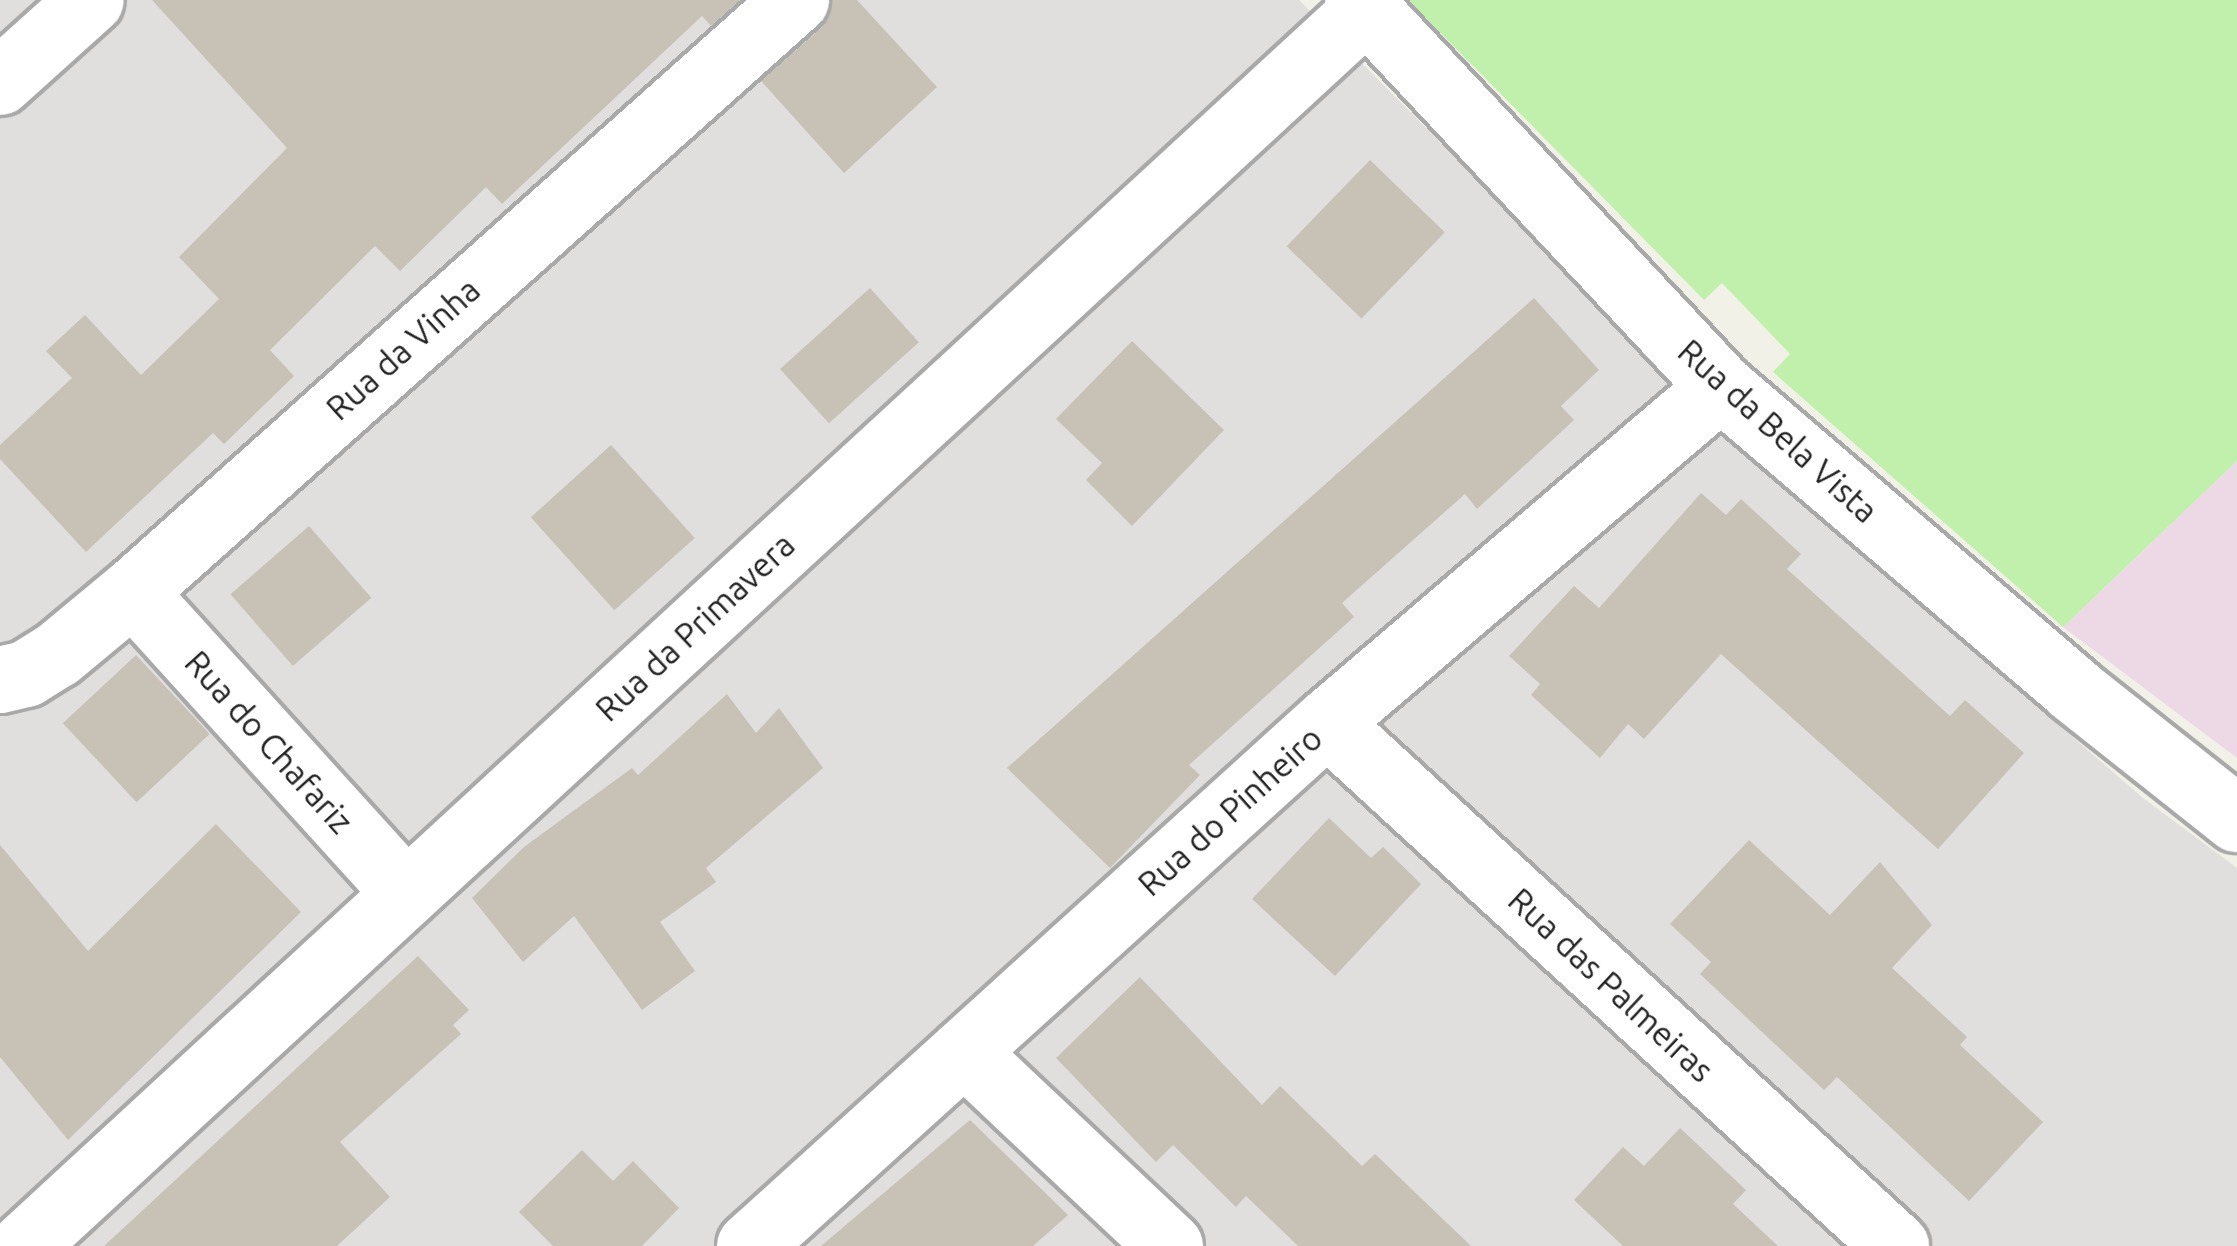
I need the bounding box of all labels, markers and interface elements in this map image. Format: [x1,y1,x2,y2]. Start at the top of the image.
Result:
street label: Rua da Vinha [318,270,488,428]
street label: Rua da Bela Vista [1670,331,1886,531]
street label: Rua da Primavera [587,525,803,729]
street label: Rua do Chafariz [177,643,361,841]
street label: Rua do Pinheiro [1130,718,1330,904]
street label: Rua das Palmeiras [1500,880,1722,1090]

